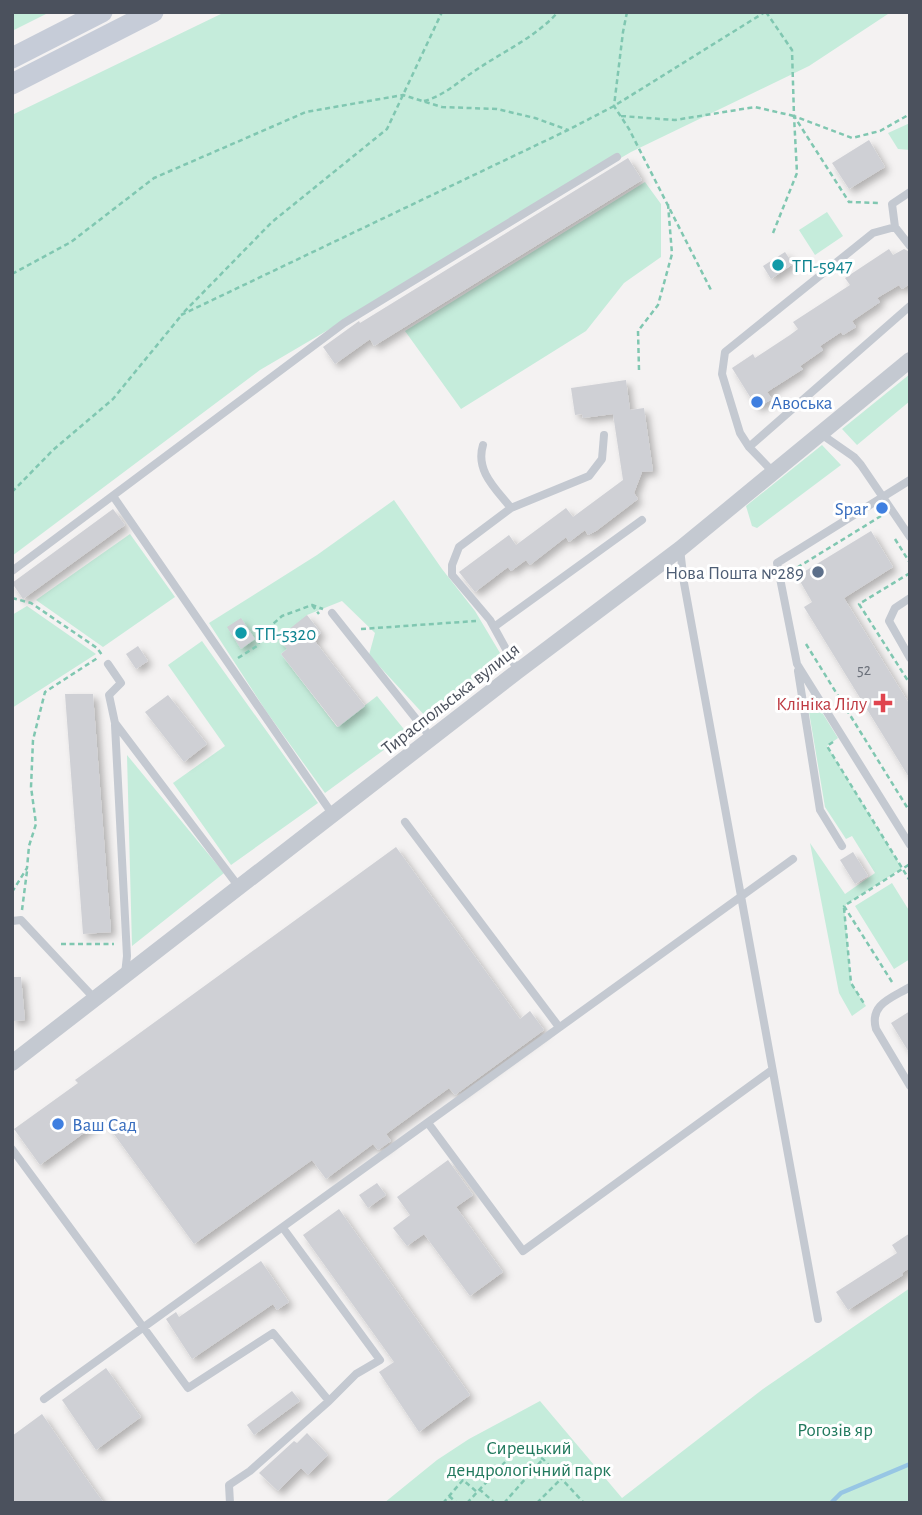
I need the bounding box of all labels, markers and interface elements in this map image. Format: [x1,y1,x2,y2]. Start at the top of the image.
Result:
marker: ТП-5947 [770,257,786,273]
place label: ТП-5947 [792,257,853,276]
marker: Авоська [749,394,765,410]
place label: Авоська [771,394,833,413]
place label: Spar [835,500,868,519]
marker: Spar [874,500,890,516]
place label: Нова Пошта №289 [665,564,804,583]
marker: Нова Пошта №289 [810,564,826,580]
marker: ТП-5320 [233,625,249,641]
place label: ТП-5320 [255,625,316,644]
street label: Тираспольська вулиця [379,640,523,759]
house number: 52 [857,662,871,678]
marker: Клініка Лілу [873,693,893,713]
place label: Клініка Лілу [776,695,867,714]
marker: Ваш Сад [50,1116,66,1132]
place label: Ваш Сад [72,1116,137,1135]
park label: Рогозів яр [797,1421,873,1440]
park label: Сирецький дендрологічний парк [447,1439,611,1480]

